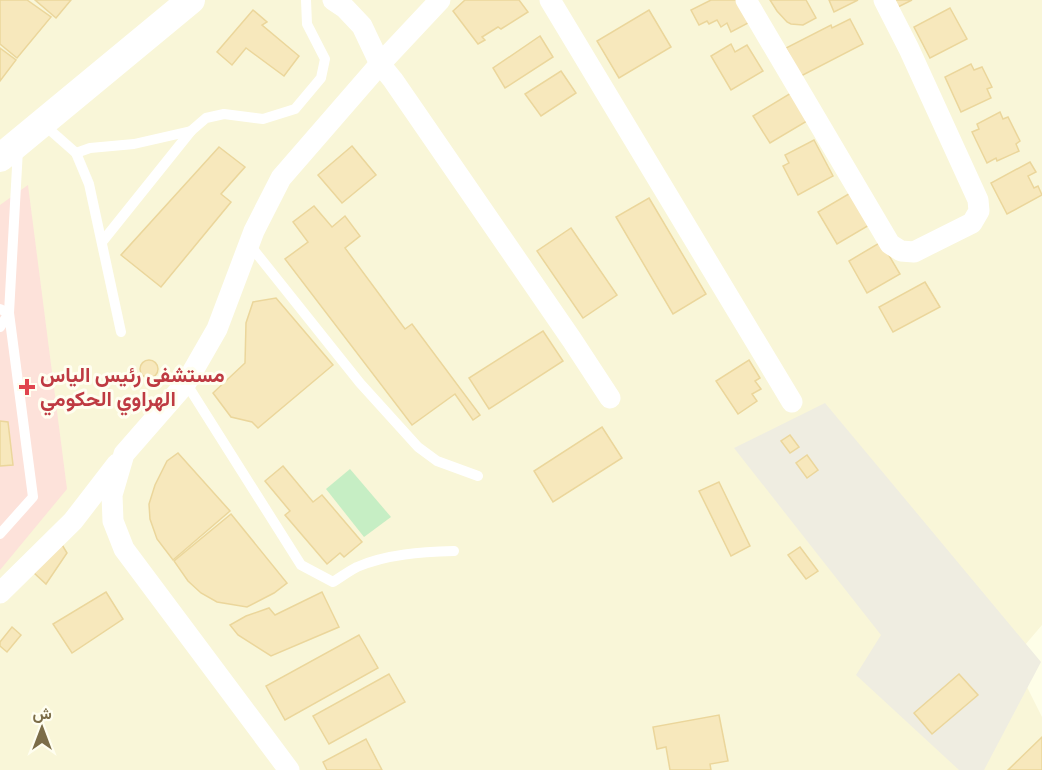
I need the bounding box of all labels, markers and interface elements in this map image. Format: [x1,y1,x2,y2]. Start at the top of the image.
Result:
place label: مستشفى رئيس الياس الهراوي الحكومي [40,360,225,416]
marker: مستشفى رئيس الياس الهراوي الحكومي [18,378,36,396]
north arrow [12,698,72,758]
text: ش [32,702,52,725]

